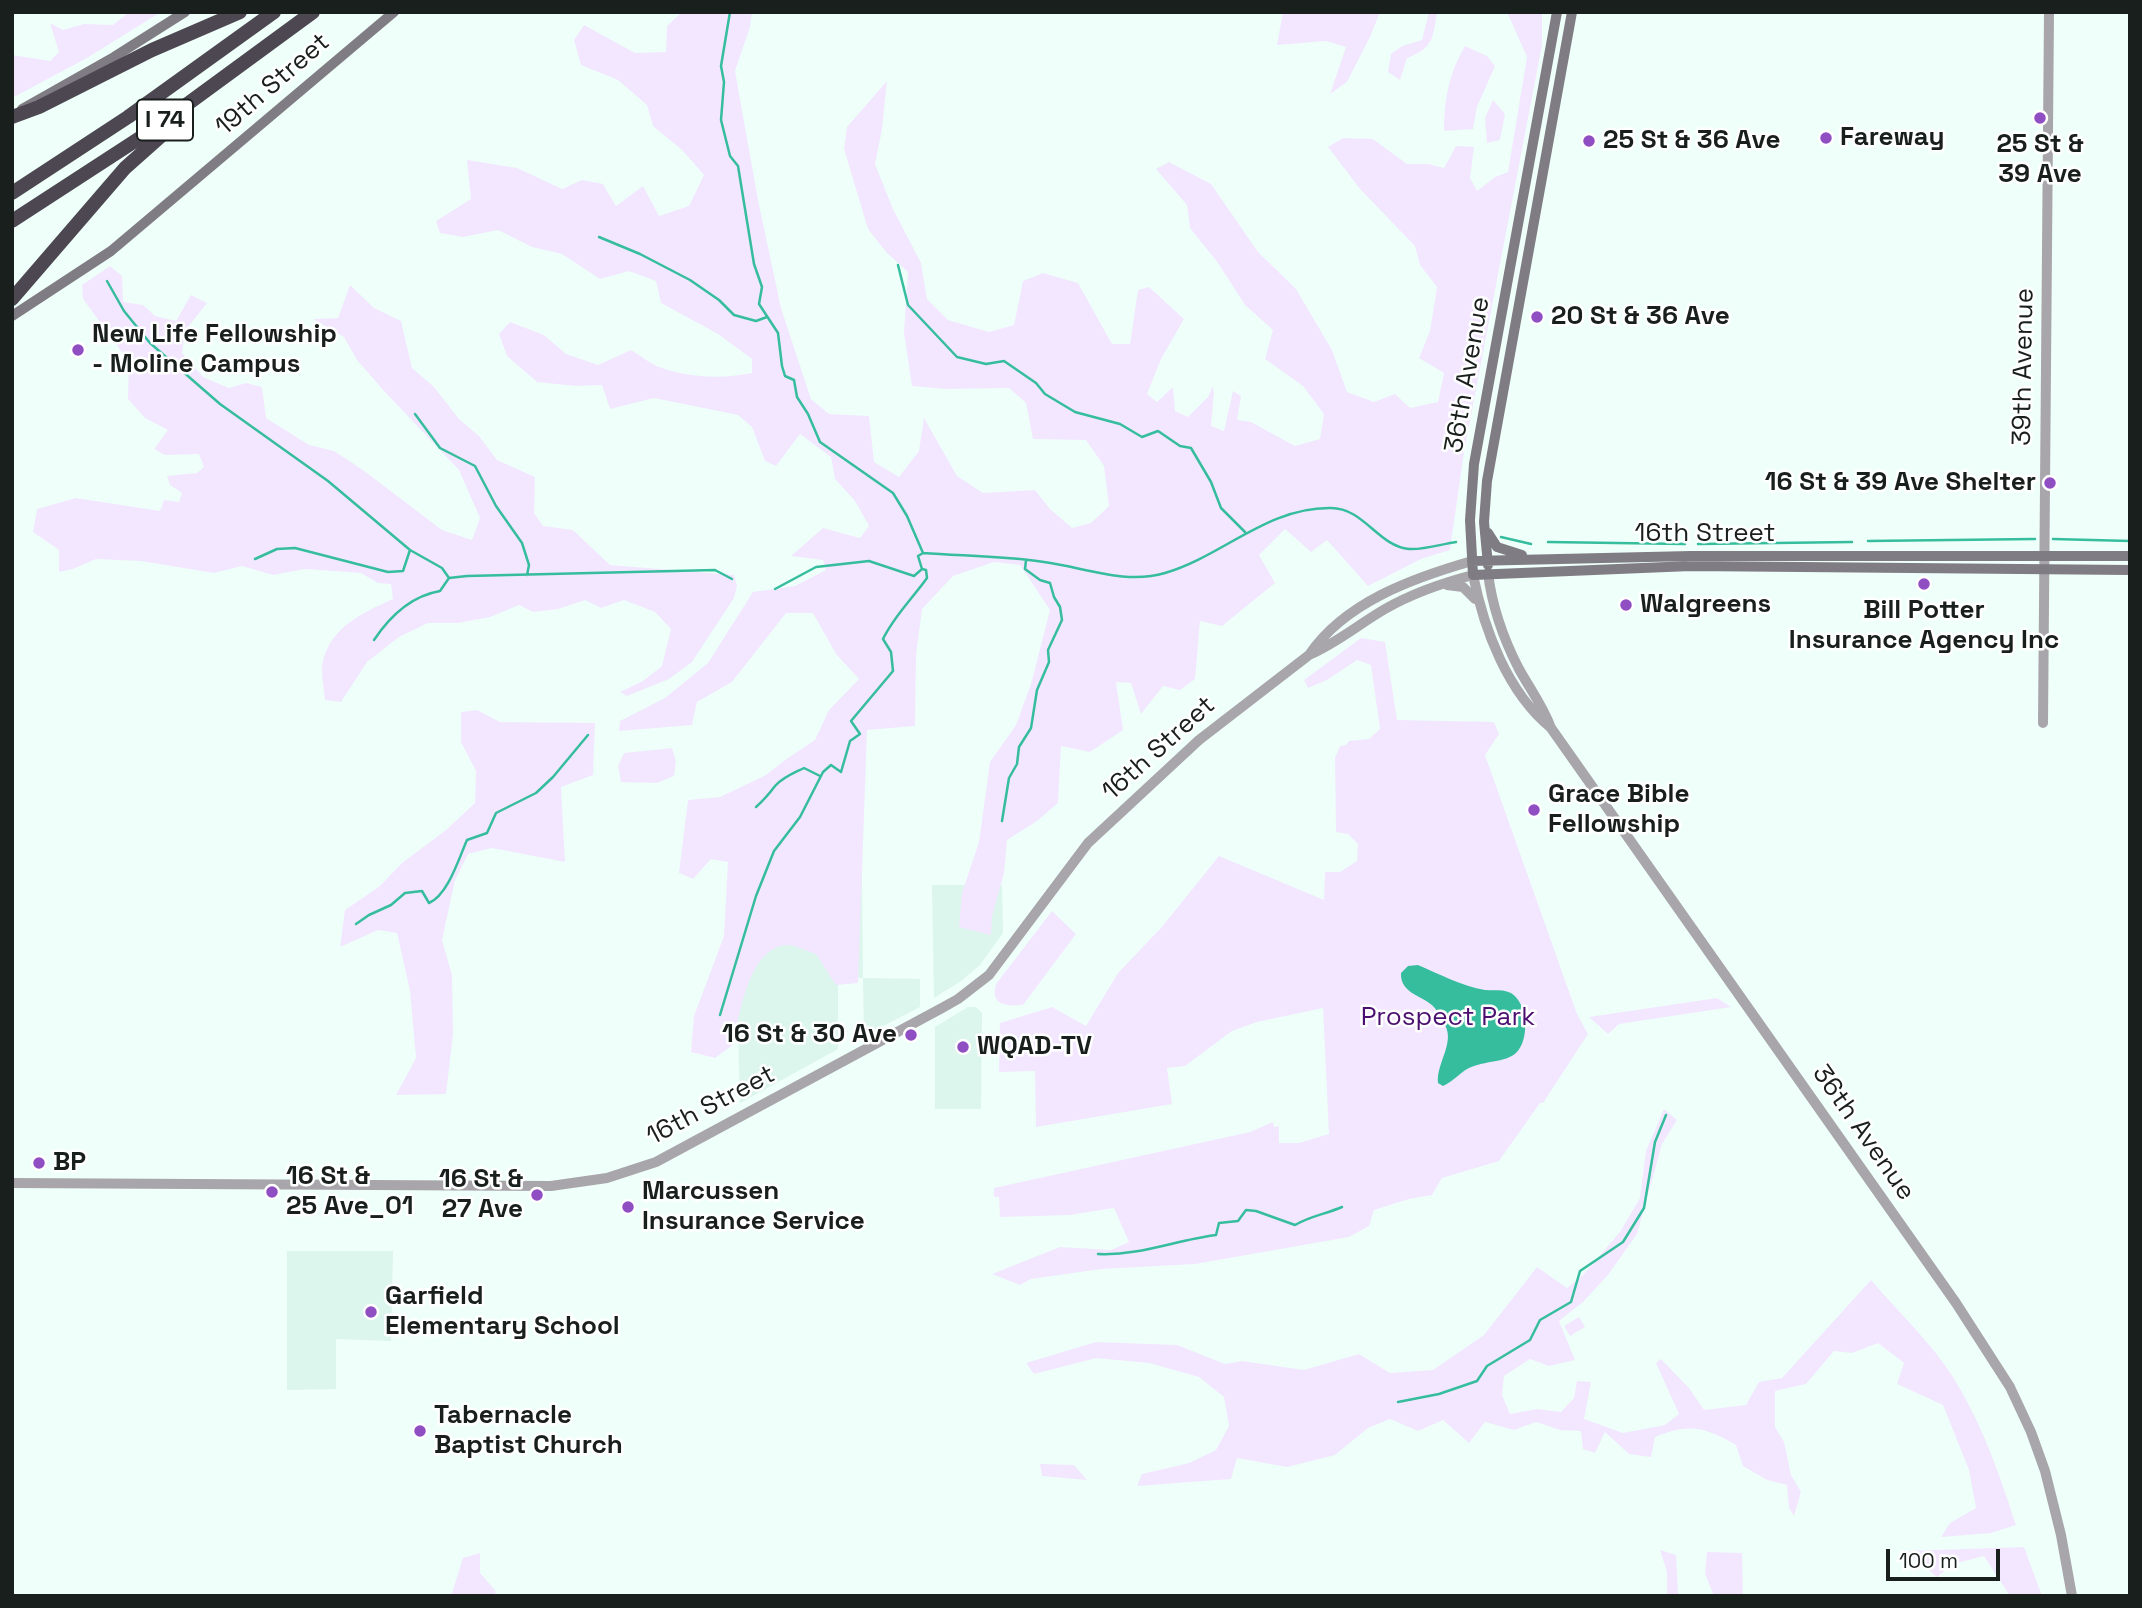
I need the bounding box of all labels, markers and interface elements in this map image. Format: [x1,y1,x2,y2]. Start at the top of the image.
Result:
street label: 19th Street [210,27,336,143]
road number: I 74 [137,100,193,140]
marker: 25 St & 39 Ave [2032,110,2048,126]
place label: Fareway [1840,122,1945,154]
place label: 25 St & 36 Ave [1603,125,1780,157]
place label: 25 St & 39 Ave [1996,129,2084,190]
marker: Fareway [1818,130,1834,146]
marker: 25 St & 36 Ave [1581,133,1597,149]
street label: 39th Avenue [2007,288,2041,446]
street label: 36th Avenue [1439,294,1497,456]
place label: 20 St & 36 Ave [1551,301,1730,333]
marker: 20 St & 36 Ave [1529,309,1545,325]
place label: New Life Fellowship - Moline Campus [92,319,337,380]
marker: New Life Fellowship - Moline Campus [70,342,86,358]
place label: 16 St & 39 Ave Shelter [1765,467,2036,499]
marker: 16 St & 39 Ave Shelter [2042,475,2058,491]
street label: 16th Street [1635,518,1775,550]
marker: Bill Potter Insurance Agency Inc [1916,576,1932,592]
place label: Walgreens [1640,589,1771,621]
place label: Bill Potter Insurance Agency Inc [1789,595,2059,656]
marker: Walgreens [1618,597,1634,613]
street label: 16th Street [1096,690,1222,808]
place label: Grace Bible Fellowship [1548,779,1689,840]
marker: Grace Bible Fellowship [1526,802,1542,818]
park label: Prospect Park [1361,1002,1535,1034]
place label: 16 St & 30 Ave [722,1019,897,1051]
marker: 16 St & 30 Ave [903,1027,919,1043]
place label: WQAD-TV [977,1031,1092,1063]
marker: WQAD-TV [955,1039,971,1055]
street label: 16th Street [642,1059,780,1153]
street label: 36th Avenue [1805,1059,1921,1207]
place label: BP [53,1147,86,1179]
marker: BP [31,1155,47,1171]
place label: 16 St & 25 Ave_01 [286,1161,413,1222]
place label: 16 St & 27 Ave [439,1164,523,1226]
place label: Marcussen Insurance Service [642,1176,865,1238]
marker: 16 St & 25 Ave_01 [264,1184,280,1200]
marker: 16 St & 27 Ave [529,1187,545,1203]
marker: Marcussen Insurance Service [620,1199,636,1215]
place label: Garfield Elementary School [385,1281,620,1342]
marker: Garfield Elementary School [363,1304,379,1320]
place label: Tabernacle Baptist Church [434,1400,623,1462]
marker: Tabernacle Baptist Church [412,1423,428,1439]
scale bar [1890,1534,2004,1578]
text: 100 m [1899,1547,1958,1574]

